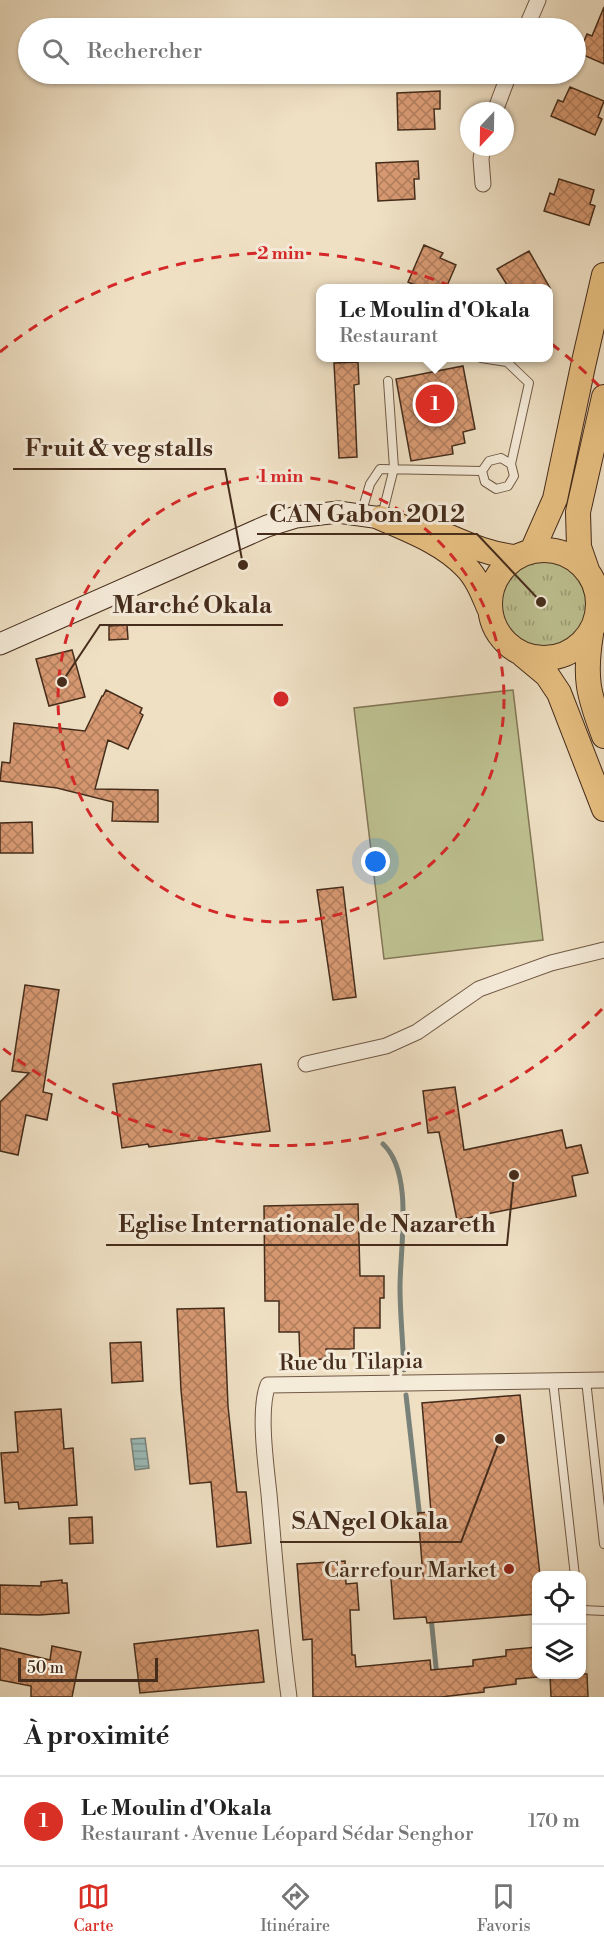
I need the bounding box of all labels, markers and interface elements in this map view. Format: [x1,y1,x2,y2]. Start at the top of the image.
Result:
search box [18,18,586,84]
icon: search [39,35,72,68]
text: Rechercher [87,38,202,65]
north arrow [460,102,514,156]
text: 2 min [257,242,305,265]
popup [316,284,553,362]
text: Le Moulin d'Okala [339,297,530,324]
text: Restaurant [339,324,438,349]
pin: 1 [416,382,454,426]
callout: Fruit & veg stalls [13,427,225,469]
text: Fruit & veg stalls [25,434,213,464]
text: 1 min [259,465,303,488]
callout: CAN Gabon 2012 [257,492,477,534]
text: CAN Gabon 2012 [269,500,465,530]
callout: Marché Okala [100,583,283,625]
text: Marché Okala [112,591,273,621]
centre of rings [271,689,291,709]
your location [361,847,390,876]
callout: Eglise Internationale de Nazareth [106,1203,507,1245]
text: Eglise Internationale de Nazareth [118,1210,496,1240]
street label: Rue du Tilapia [279,1348,424,1377]
callout: SANgel Okala [280,1500,461,1542]
text: SANgel Okala [292,1507,449,1537]
place label: Carrefour Market [324,1557,497,1584]
marker: Carrefour Market [502,1562,516,1576]
map controls [532,1571,586,1679]
button: locate [532,1571,586,1625]
button: layers [532,1625,586,1679]
scale bar [18,1655,158,1682]
text: 50 m [27,1658,64,1678]
text: À proximité [24,1720,169,1752]
text: Le Moulin d'Okala [81,1795,272,1822]
text: 1 [39,1809,48,1834]
text: 170 m [528,1809,580,1834]
text: Restaurant · Avenue Léopard Sédar Senghor [81,1822,474,1847]
tab: Carte [73,1880,114,1936]
tab: Itinéraire [260,1880,330,1936]
tab: Favoris [477,1880,531,1936]

